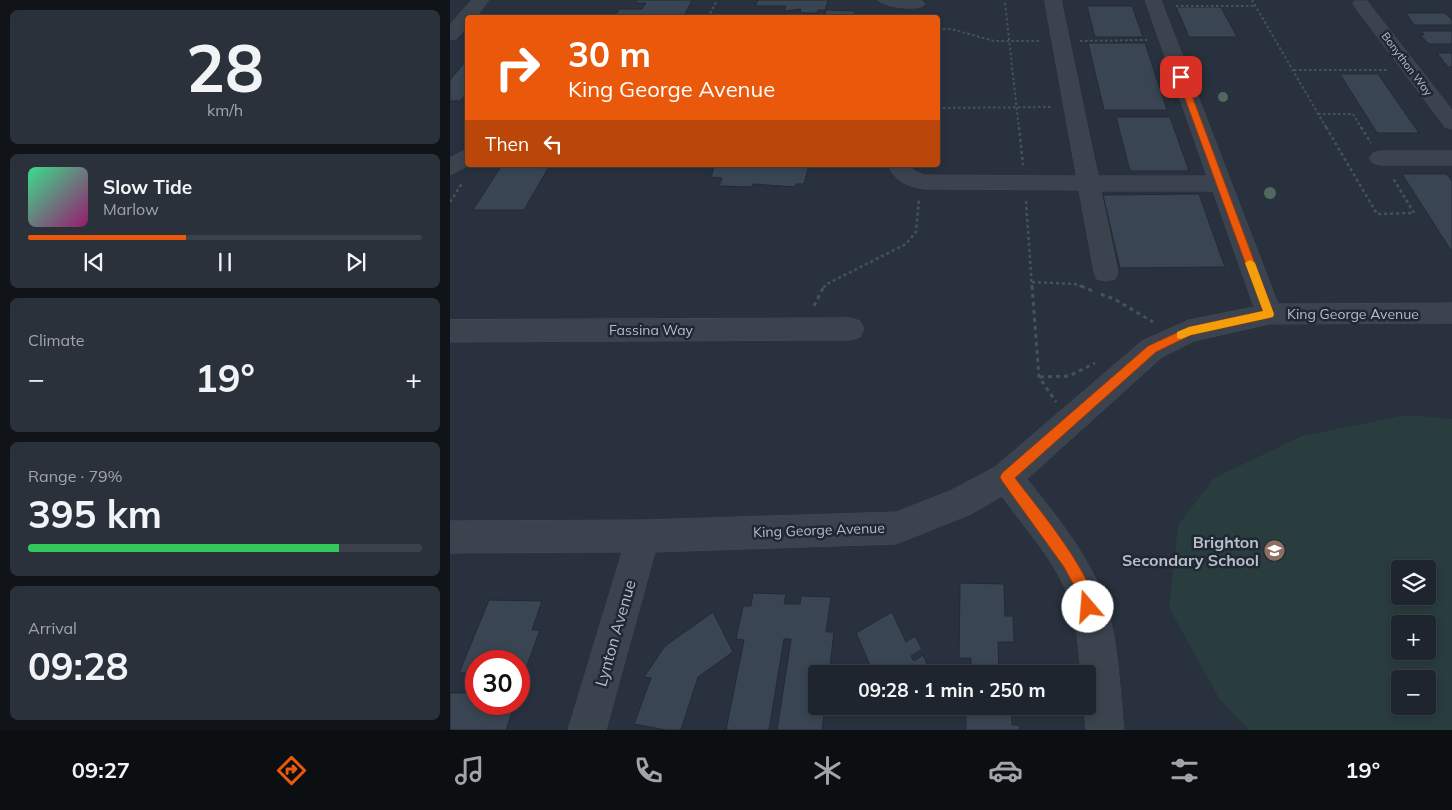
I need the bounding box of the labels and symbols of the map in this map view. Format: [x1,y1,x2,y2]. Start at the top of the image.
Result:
street label: Bonython Way [1379,29,1436,99]
pin [1160,56,1202,98]
street label: King George Avenue [1287,305,1419,323]
street label: Fassina Way [609,321,694,339]
street label: King George Avenue [753,519,885,541]
place label: Brighton Secondary School [1122,532,1259,570]
school or university icon: Brighton Secondary School [1263,539,1287,563]
street label: Lynton Avenue [590,577,640,689]
position arrow [1061,580,1113,632]
speed limit sign: 30 [465,650,530,715]

